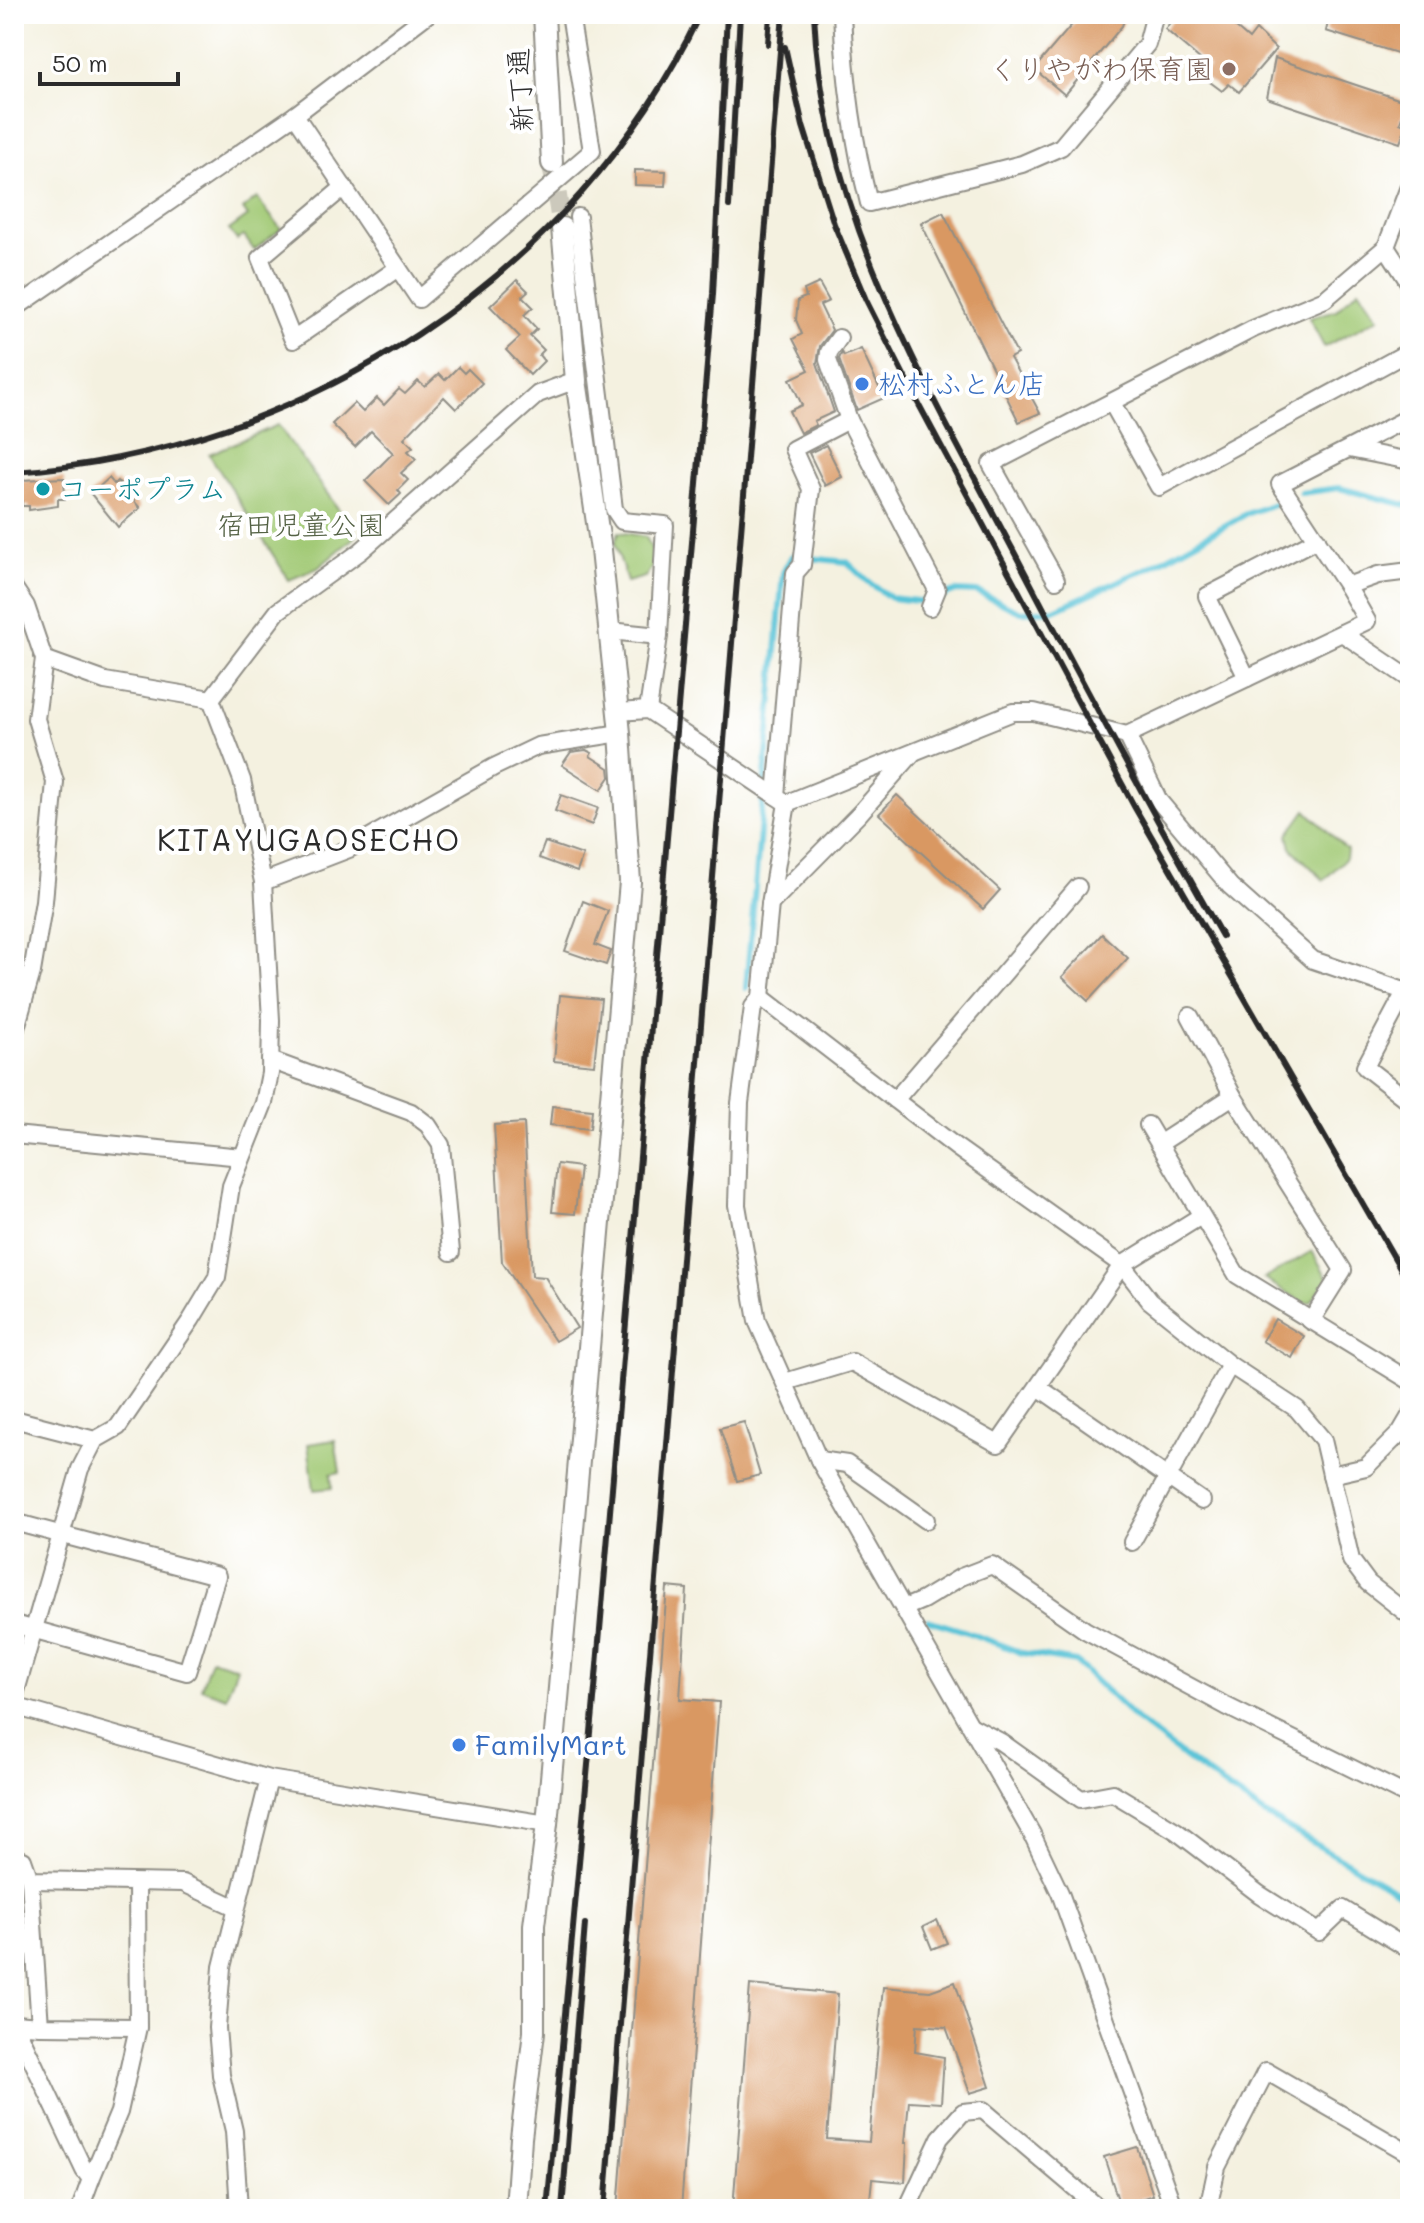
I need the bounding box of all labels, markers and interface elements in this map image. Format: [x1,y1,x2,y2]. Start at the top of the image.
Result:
scale bar [40,36,178,86]
text: 50 m [52,47,108,78]
street label: 新丁通 [499,47,539,133]
place label: くりやがわ保育園 [989,50,1213,86]
marker: くりやがわ保育園 [1220,60,1238,78]
place label: 松村ふとん店 [878,365,1046,401]
marker: 松村ふとん店 [853,375,871,393]
place label: コーポプラム [59,470,226,506]
marker: コーポプラム [34,480,52,498]
park label: 宿田児童公園 [217,506,385,542]
district label: KITAYUGAOSECHO [157,819,461,859]
place label: FamilyMart [475,1726,627,1762]
marker: FamilyMart [450,1736,468,1754]

